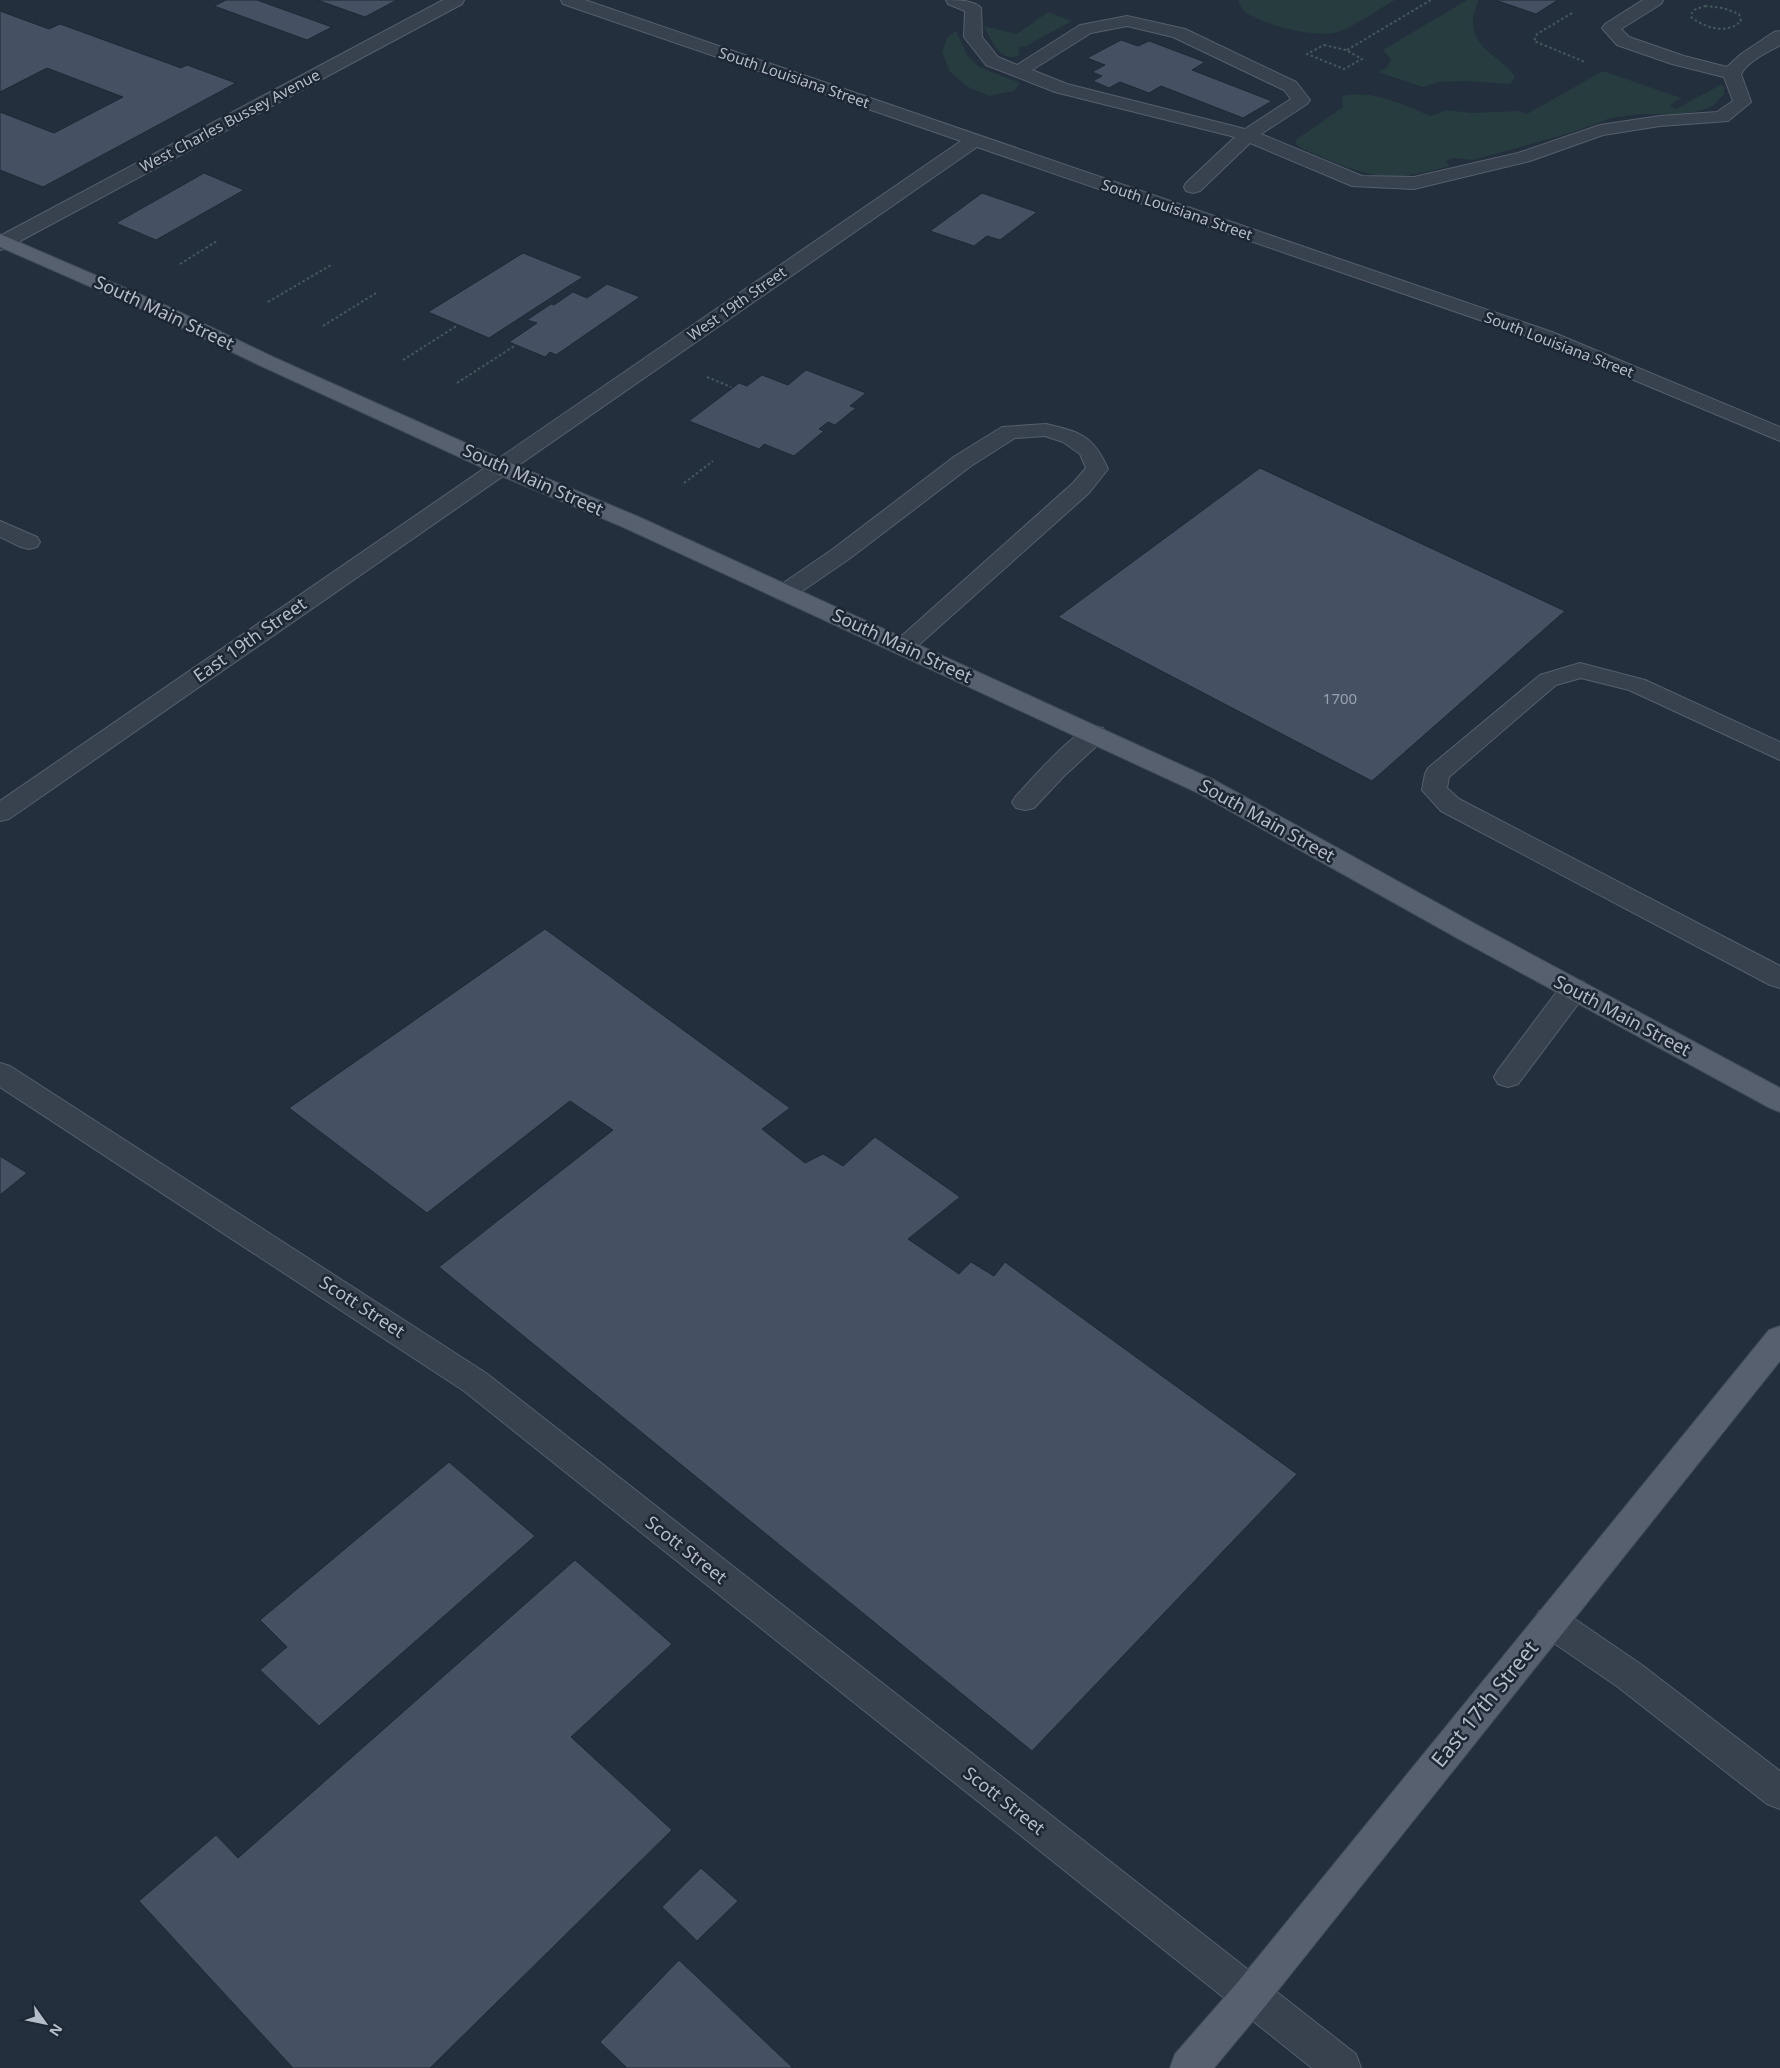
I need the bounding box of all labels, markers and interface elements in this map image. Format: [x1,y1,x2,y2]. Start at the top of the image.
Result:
street label: South Louisiana Street [716,42,873,112]
street label: West Charles Bussey Avenue [136,64,323,176]
street label: South Louisiana Street [1099,174,1256,244]
street label: West 19th Street [683,261,790,345]
street label: South Main Street [91,269,239,355]
street label: South Louisiana Street [1482,306,1637,382]
street label: South Main Street [459,437,608,521]
street label: East 19th Street [188,591,311,687]
street label: South Main Street [829,602,977,688]
house number: 1700 [1323,688,1357,708]
street label: South Main Street [1195,773,1340,868]
street label: South Main Street [1550,969,1695,1061]
street label: Scott Street [315,1270,410,1343]
street label: Scott Street [641,1510,733,1589]
street label: East 17th Street [1424,1634,1544,1773]
street label: Scott Street [959,1761,1051,1840]
north arrow [20,1998,70,2048]
text: N [45,2020,67,2040]

